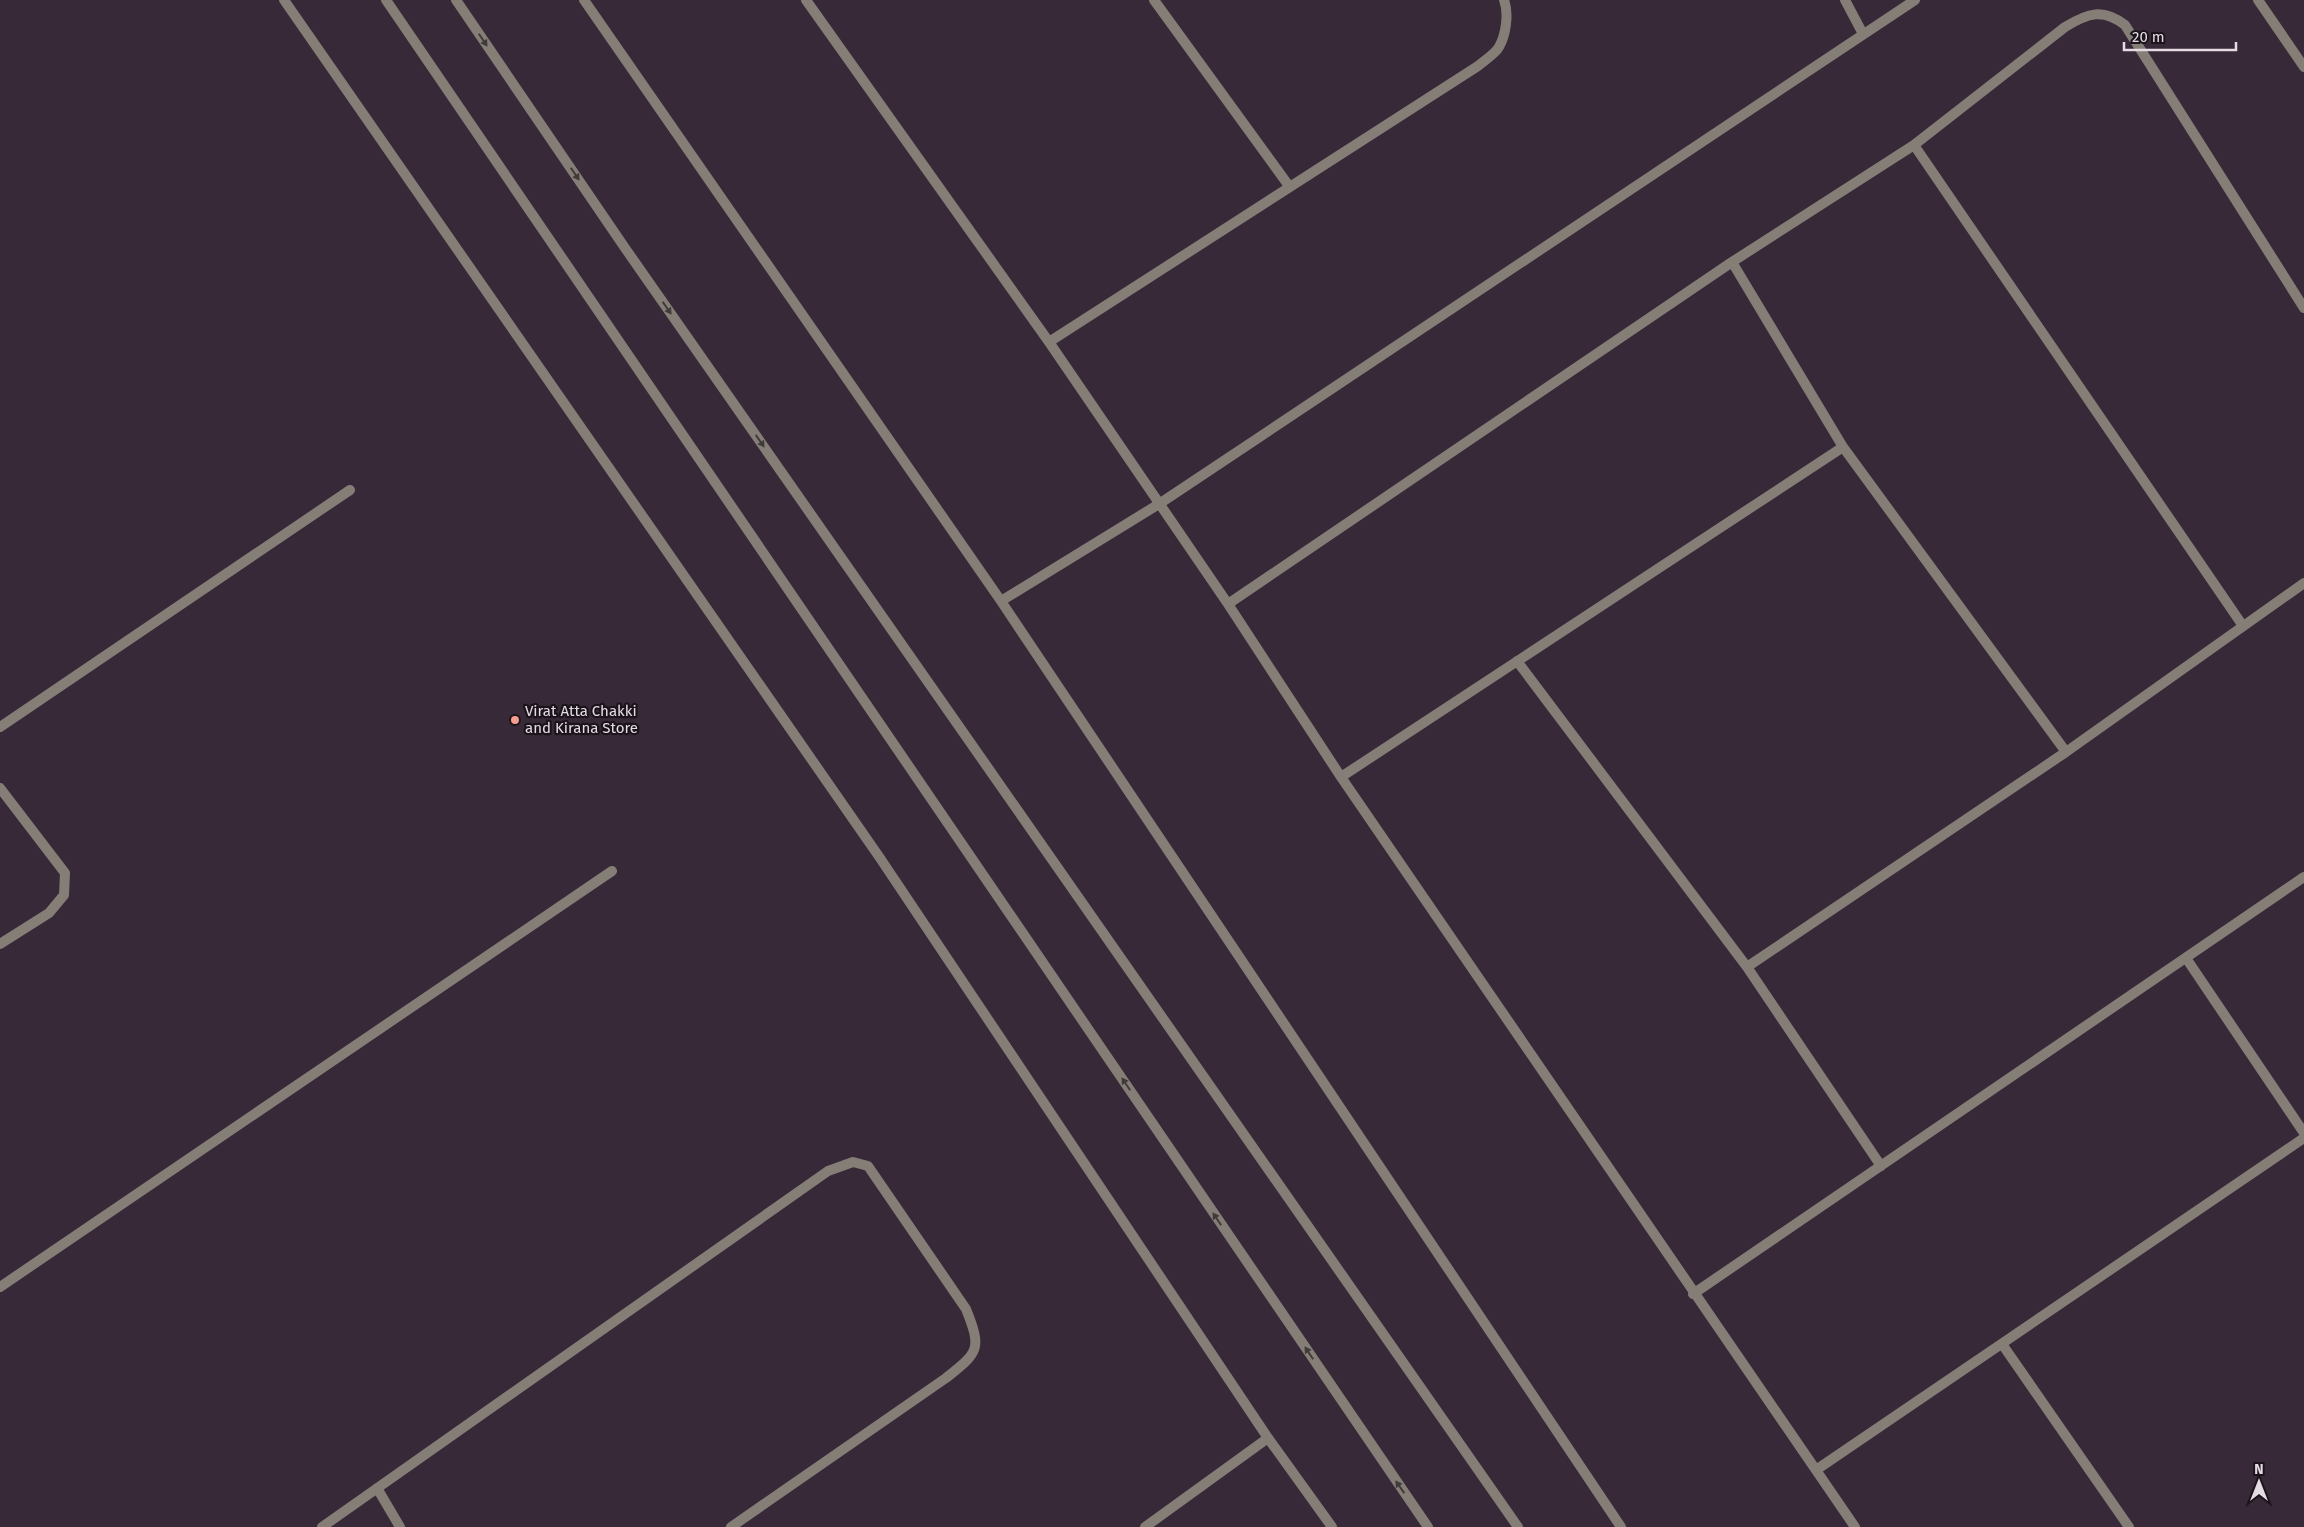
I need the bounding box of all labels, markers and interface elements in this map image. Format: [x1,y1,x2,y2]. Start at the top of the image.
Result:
scale bar [2124,20,2236,52]
text: 20 m [2132,28,2165,46]
one-way arrow [478,33,488,47]
one-way arrow [570,168,580,181]
one-way arrow [662,301,672,315]
one-way arrow [755,434,765,448]
place label: Virat Atta Chakki and Kirana Store [525,702,638,737]
marker: Virat Atta Chakki and Kirana Store [509,714,521,726]
one-way arrow [1121,1077,1131,1091]
one-way arrow [1212,1212,1222,1225]
one-way arrow [1304,1346,1313,1360]
north arrow [2234,1457,2284,1507]
text: N [2254,1461,2264,1478]
one-way arrow [1395,1480,1405,1494]

